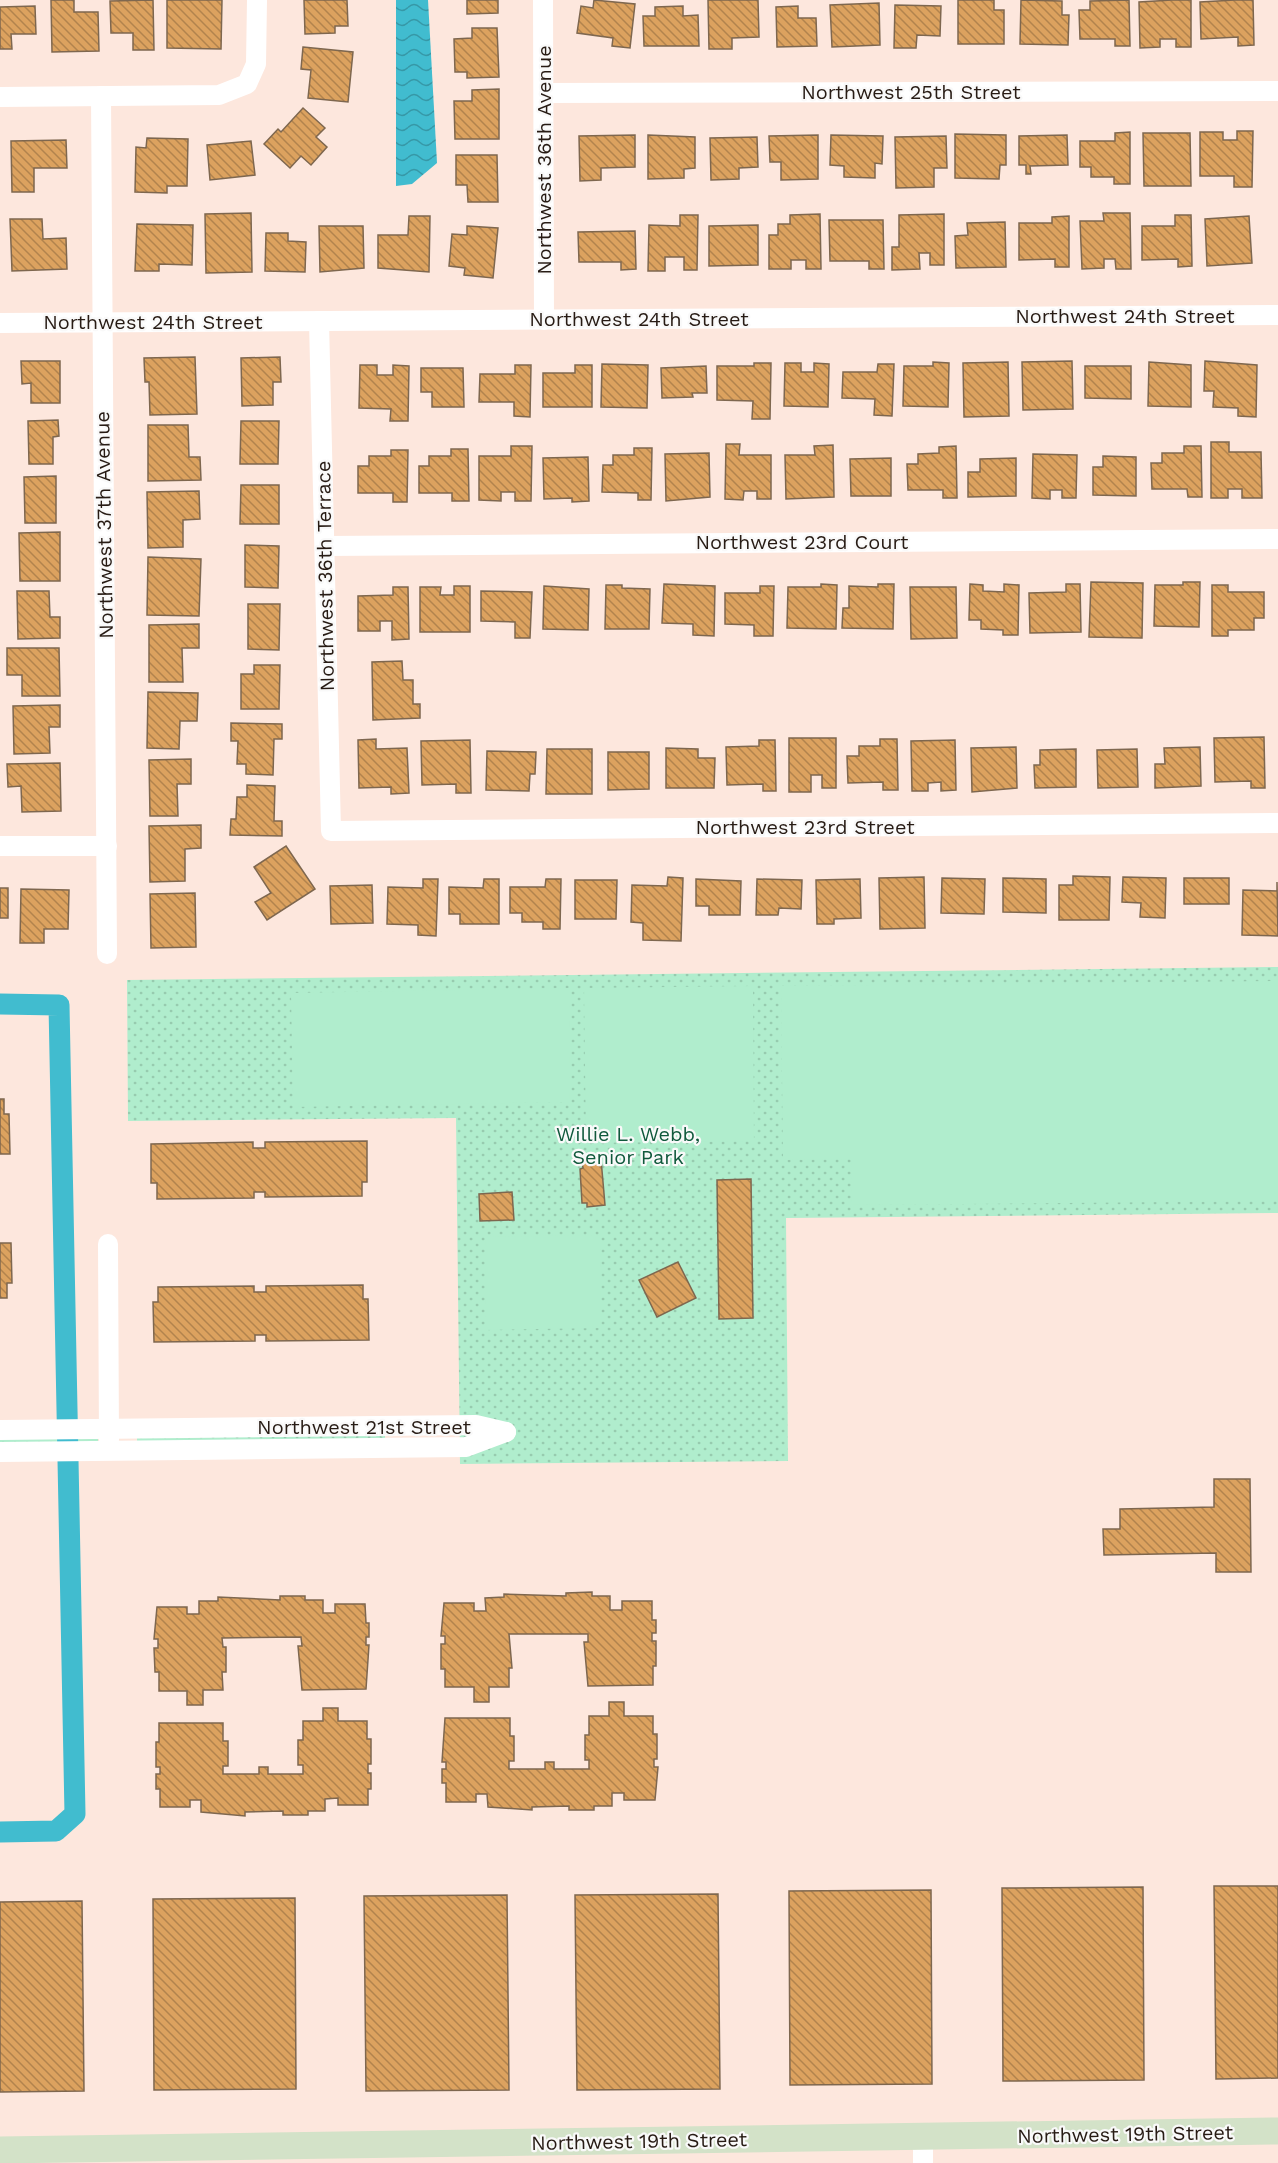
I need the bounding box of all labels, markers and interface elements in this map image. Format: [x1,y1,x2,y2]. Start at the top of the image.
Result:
street label: Northwest 36th Avenue [532,45,556,275]
street label: Northwest 25th Street [801,80,1021,104]
street label: Northwest 24th Street [1015,304,1235,328]
street label: Northwest 24th Street [529,307,749,331]
street label: Northwest 24th Street [43,310,263,334]
street label: Northwest 37th Avenue [90,411,118,639]
street label: Northwest 36th Terrace [311,460,339,692]
street label: Northwest 23rd Court [696,530,909,554]
street label: Northwest 23rd Street [695,815,915,839]
park label: Willie L. Webb, Senior Park [556,1122,700,1169]
street label: Northwest 21st Street [257,1415,471,1439]
street label: Northwest 19th Street [1017,2120,1234,2148]
street label: Northwest 19th Street [531,2127,748,2155]

